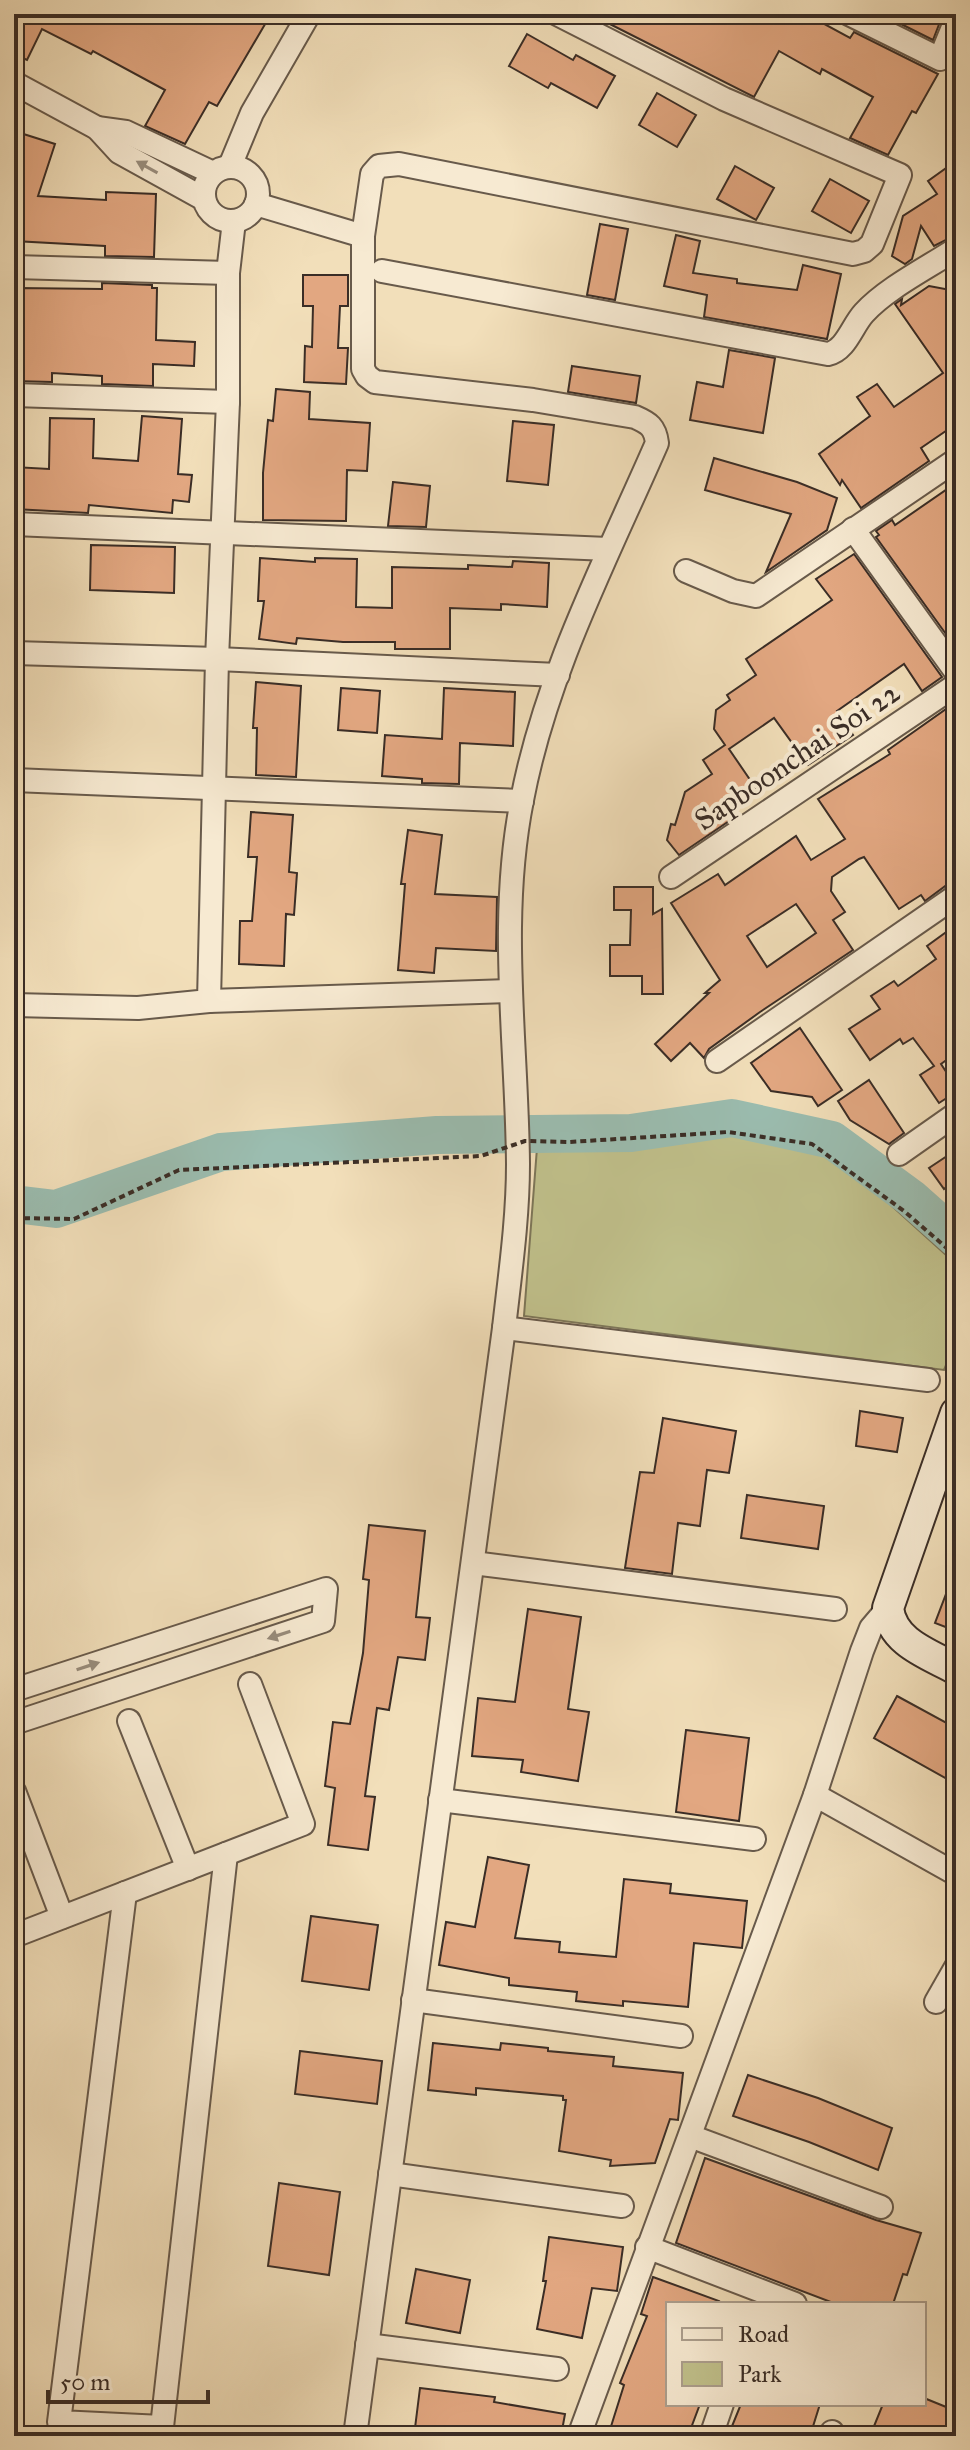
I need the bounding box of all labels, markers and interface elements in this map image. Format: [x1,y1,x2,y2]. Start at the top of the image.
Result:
one-way arrow [136,161,158,175]
street label: Sapboonchai Soi 22 [687,674,907,838]
one-way arrow [267,1630,291,1642]
one-way arrow [77,1659,101,1672]
legend [666,2302,926,2406]
text: Road [738,2319,789,2349]
scale bar [48,2354,208,2404]
text: Park [738,2359,782,2389]
text: 50 m [60,2367,110,2397]

